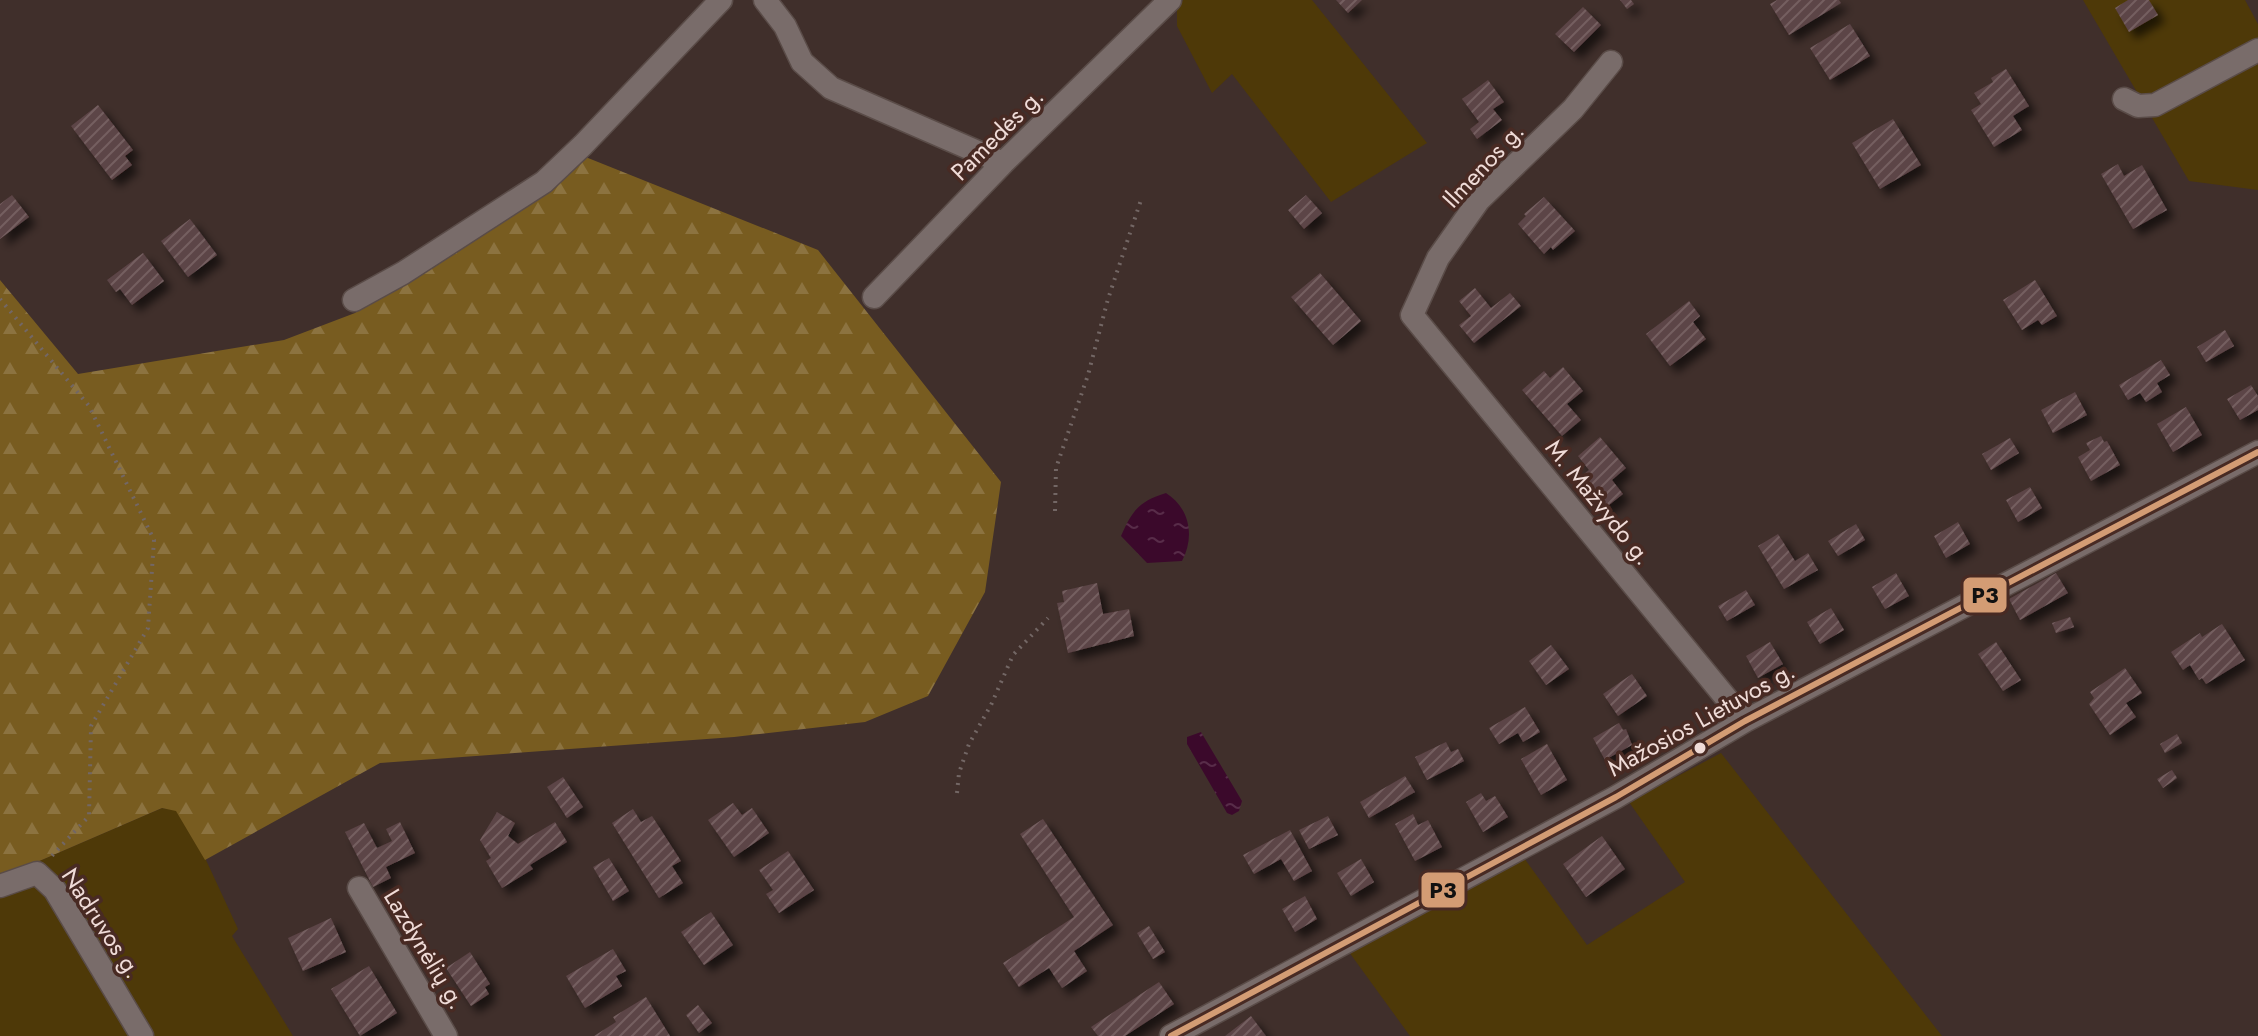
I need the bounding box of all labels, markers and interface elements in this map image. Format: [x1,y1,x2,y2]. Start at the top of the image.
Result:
street label: Pamedės g. [943,80,1051,188]
street label: Ilmenos g. [1434,114,1532,216]
street label: M. Mažvydo g. [1537,432,1661,572]
line badge: P3 [1962,576,2008,614]
text: P3 [1971,579,1999,611]
street label: Mažosios Lietuvos g. [1601,653,1801,785]
unlabelled marker [1692,740,1708,756]
street label: Nadruvos g. [53,861,151,985]
line badge: P3 [1420,871,1466,909]
text: P3 [1429,874,1457,906]
street label: Lazdynėlių g. [375,882,475,1016]

